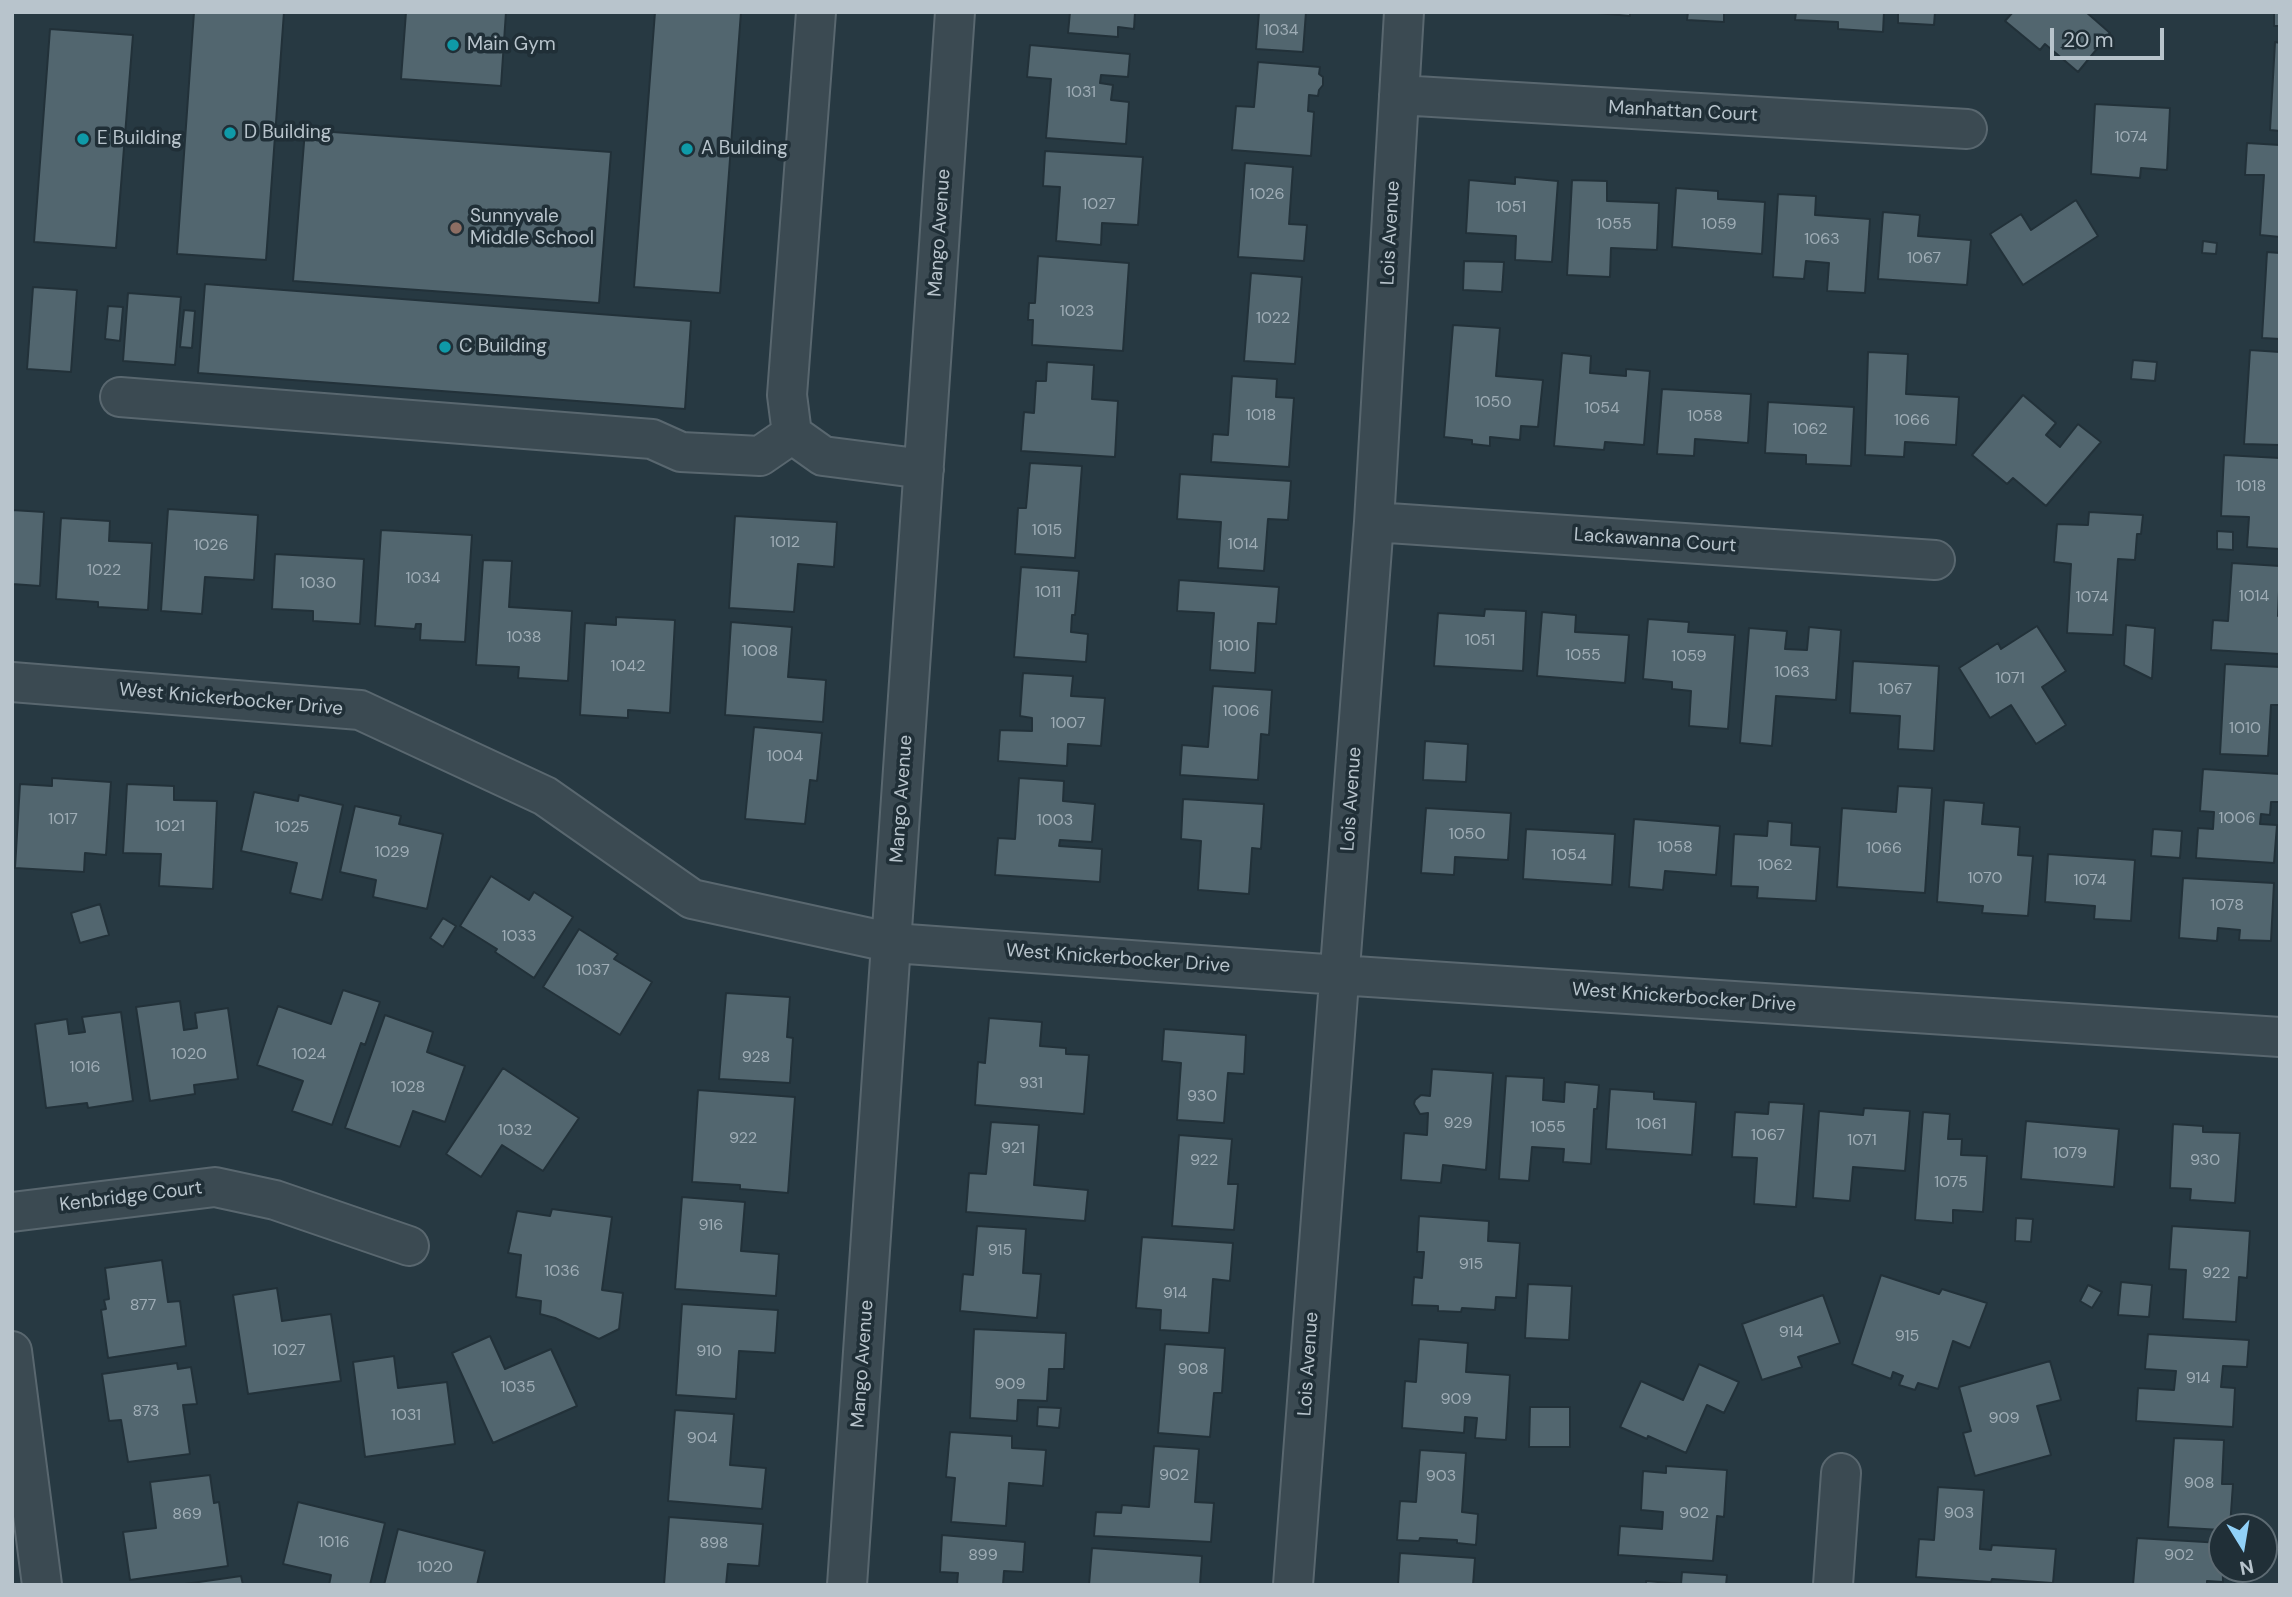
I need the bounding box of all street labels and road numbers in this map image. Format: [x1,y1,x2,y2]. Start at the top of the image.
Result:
street label: Manhattan Court [1608,97,1758,127]
street label: Mango Avenue [924,168,956,298]
street label: Lois Avenue [1377,180,1405,286]
street label: Lackawanna Court [1573,524,1737,558]
street label: West Knickerbocker Drive [118,679,344,721]
street label: Mango Avenue [886,734,918,864]
street label: Lois Avenue [1337,746,1367,852]
street label: West Knickerbocker Drive [1005,940,1231,978]
street label: West Knickerbocker Drive [1571,979,1797,1017]
street label: Kenbridge Court [58,1177,204,1217]
street label: Mango Avenue [847,1299,879,1429]
street label: Lois Avenue [1294,1311,1324,1417]

